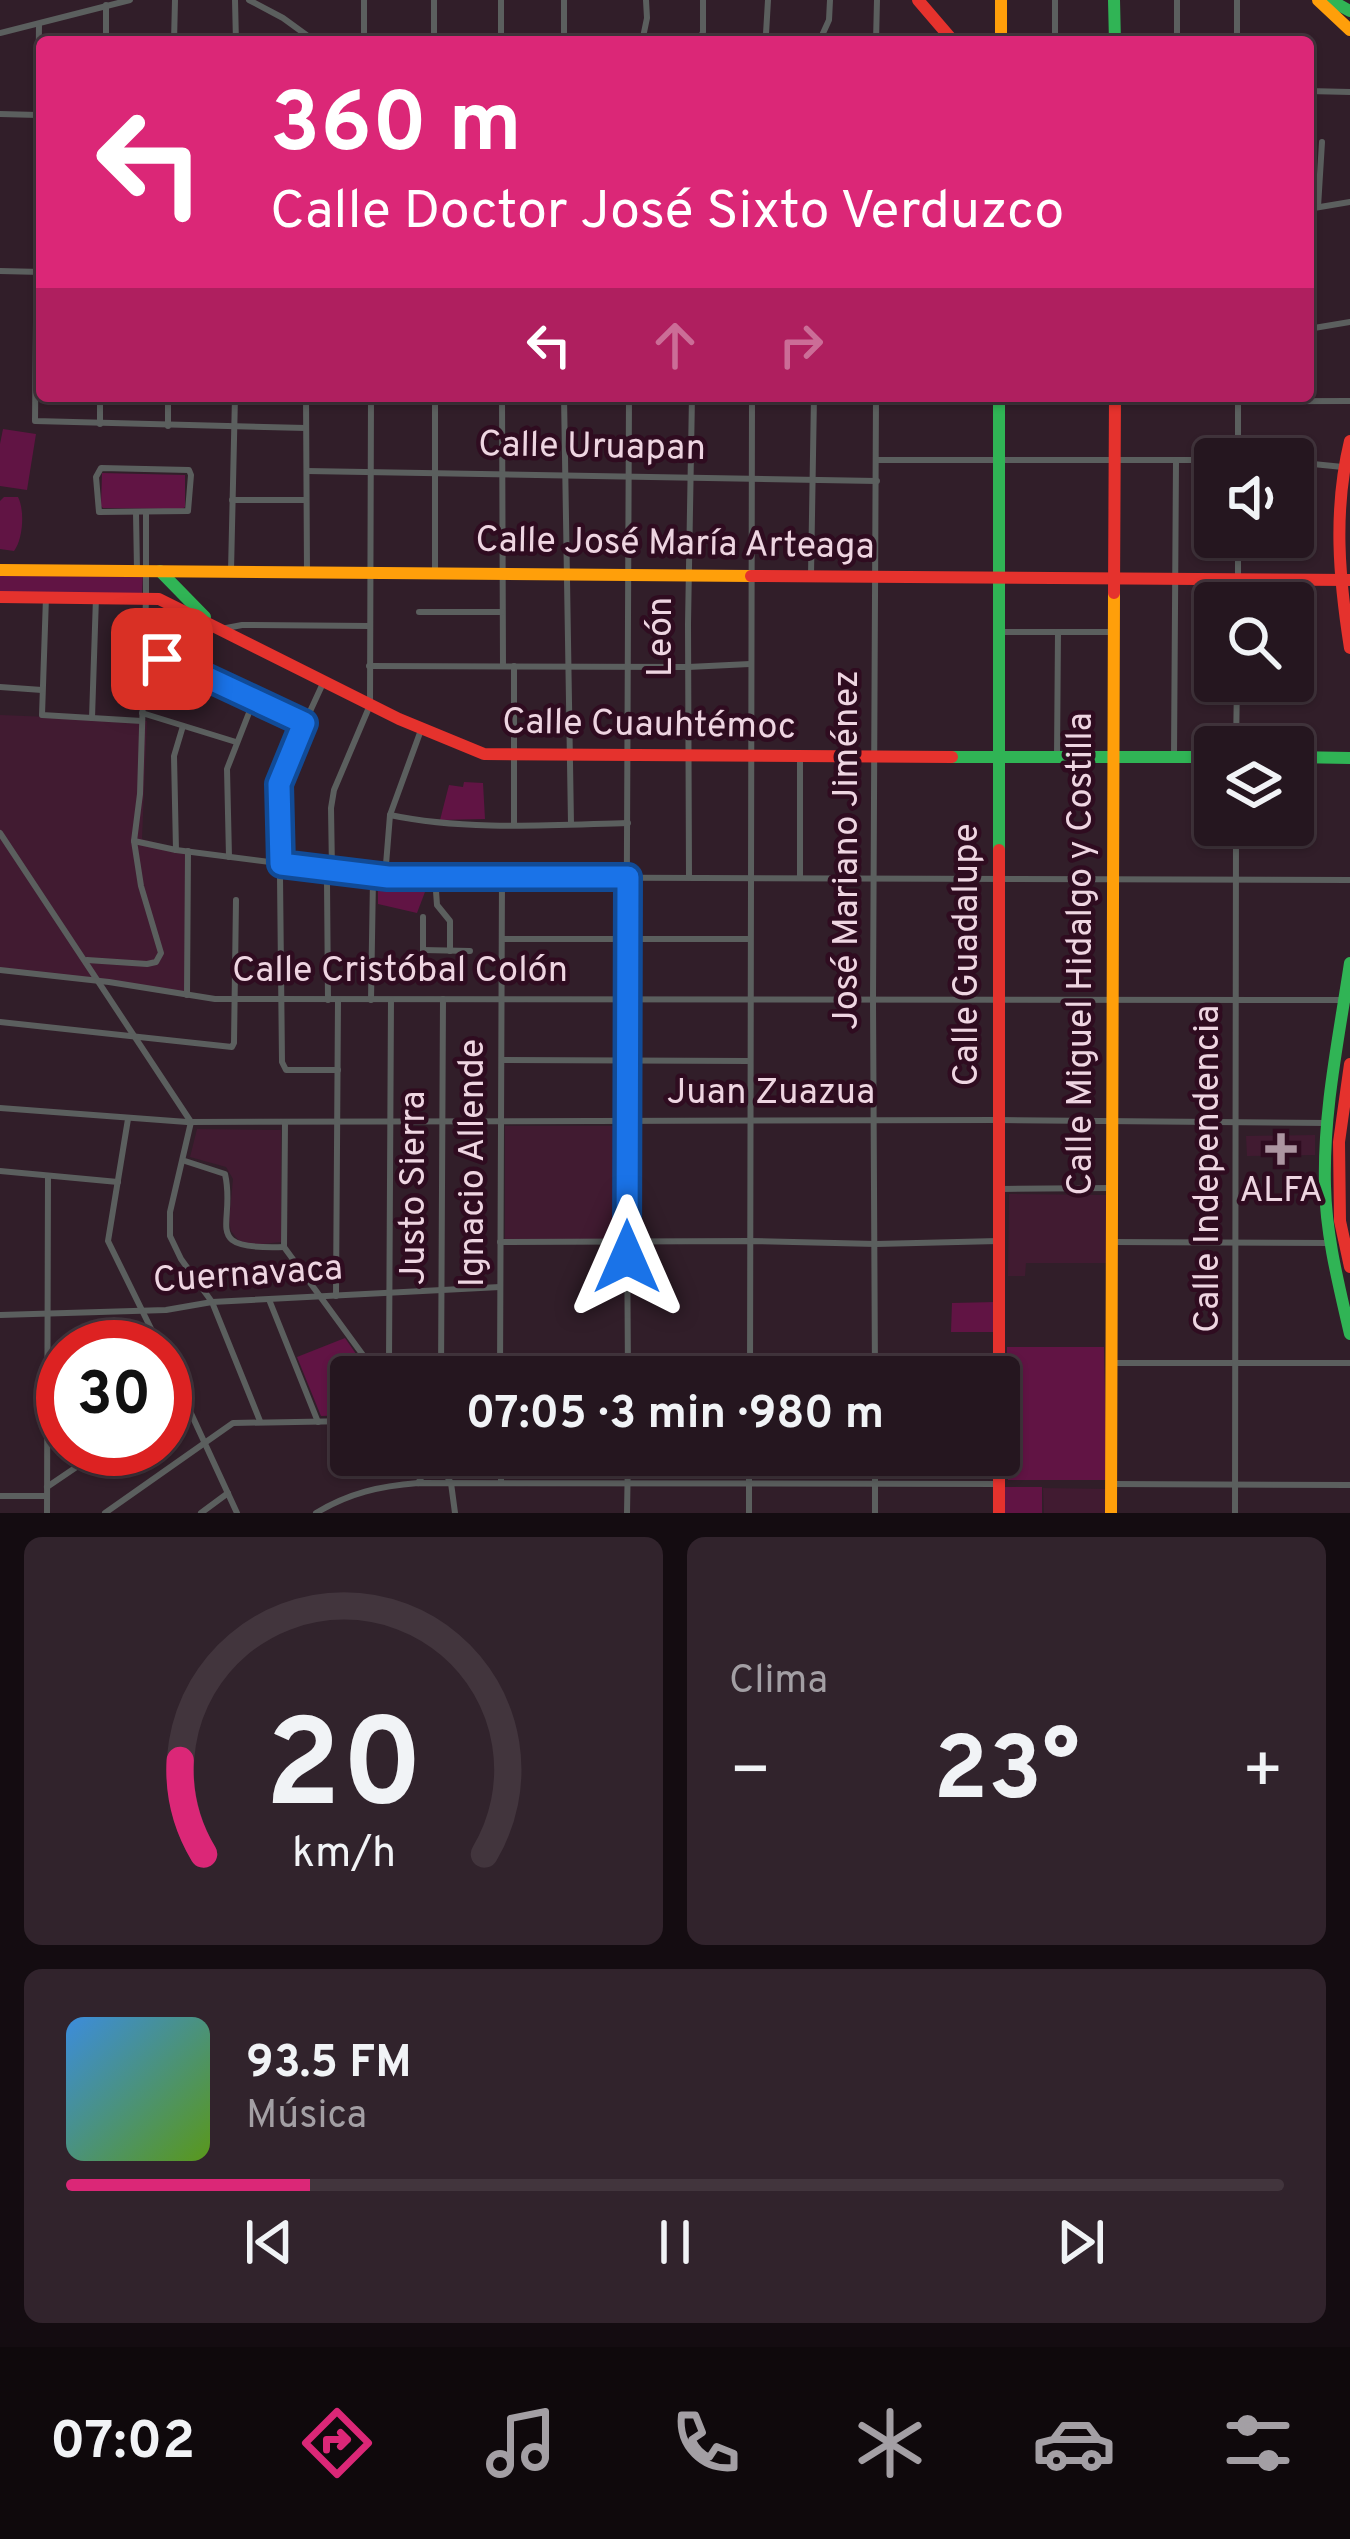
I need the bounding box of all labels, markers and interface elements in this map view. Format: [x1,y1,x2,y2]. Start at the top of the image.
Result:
text: 360 m [270,75,522,181]
icon: left [72,84,228,240]
text: Calle Doctor José Sixto Verduzco [270,179,1065,248]
icon: left [516,312,582,378]
icon: ahead [642,312,708,378]
icon: right [768,312,834,378]
street label: Calle Uruapan [478,423,706,473]
map controls [1194,438,1314,846]
button: sound [1194,438,1314,558]
street label: Calle José María Arteaga [475,519,875,571]
button: search [1194,582,1314,702]
street label: León [639,597,685,677]
pin [111,608,213,710]
icon: arrive [129,626,195,692]
street label: José Mariano Jiménez [825,670,871,1030]
street label: Calle Cuauhtémoc [502,700,796,752]
street label: Calle Miguel Hidalgo y Costilla [1059,712,1105,1196]
button: layers [1194,726,1314,846]
street label: Calle Guadalupe [945,823,991,1087]
street label: Calle Cristóbal Colón [232,949,568,995]
street label: Calle Independencia [1186,1005,1232,1333]
street label: Ignacio Allende [451,1039,497,1287]
street label: Juan Zuazua [667,1071,875,1117]
street label: Justo Sierra [392,1091,438,1285]
marker: ALFA [1265,1133,1297,1165]
place label: ALFA [1239,1169,1323,1215]
position arrow [564,1194,690,1320]
street label: Cuernavaca [152,1246,344,1306]
speed limit sign: 30 [36,1320,192,1476]
text: 07:05 · 3 min · 980 m [466,1387,884,1444]
text: Clima [729,1658,828,1707]
text: 20 [264,1693,423,1851]
text: 23° [933,1718,1080,1831]
text: − [729,1733,772,1816]
text: + [1241,1733,1284,1816]
text: km/h [291,1828,396,1882]
text: 93.5 FM [246,2036,412,2093]
text: Música [246,2093,367,2142]
icon: previous [236,2209,302,2275]
icon: pause [642,2209,708,2275]
icon: next [1048,2209,1114,2275]
icon: directions [295,2401,379,2485]
icon: music [479,2401,563,2485]
icon: phone [664,2401,748,2485]
icon: climate [848,2401,932,2485]
icon: car [1032,2401,1116,2485]
icon: filters [1216,2401,1300,2485]
text: 07:02 [50,2409,195,2478]

